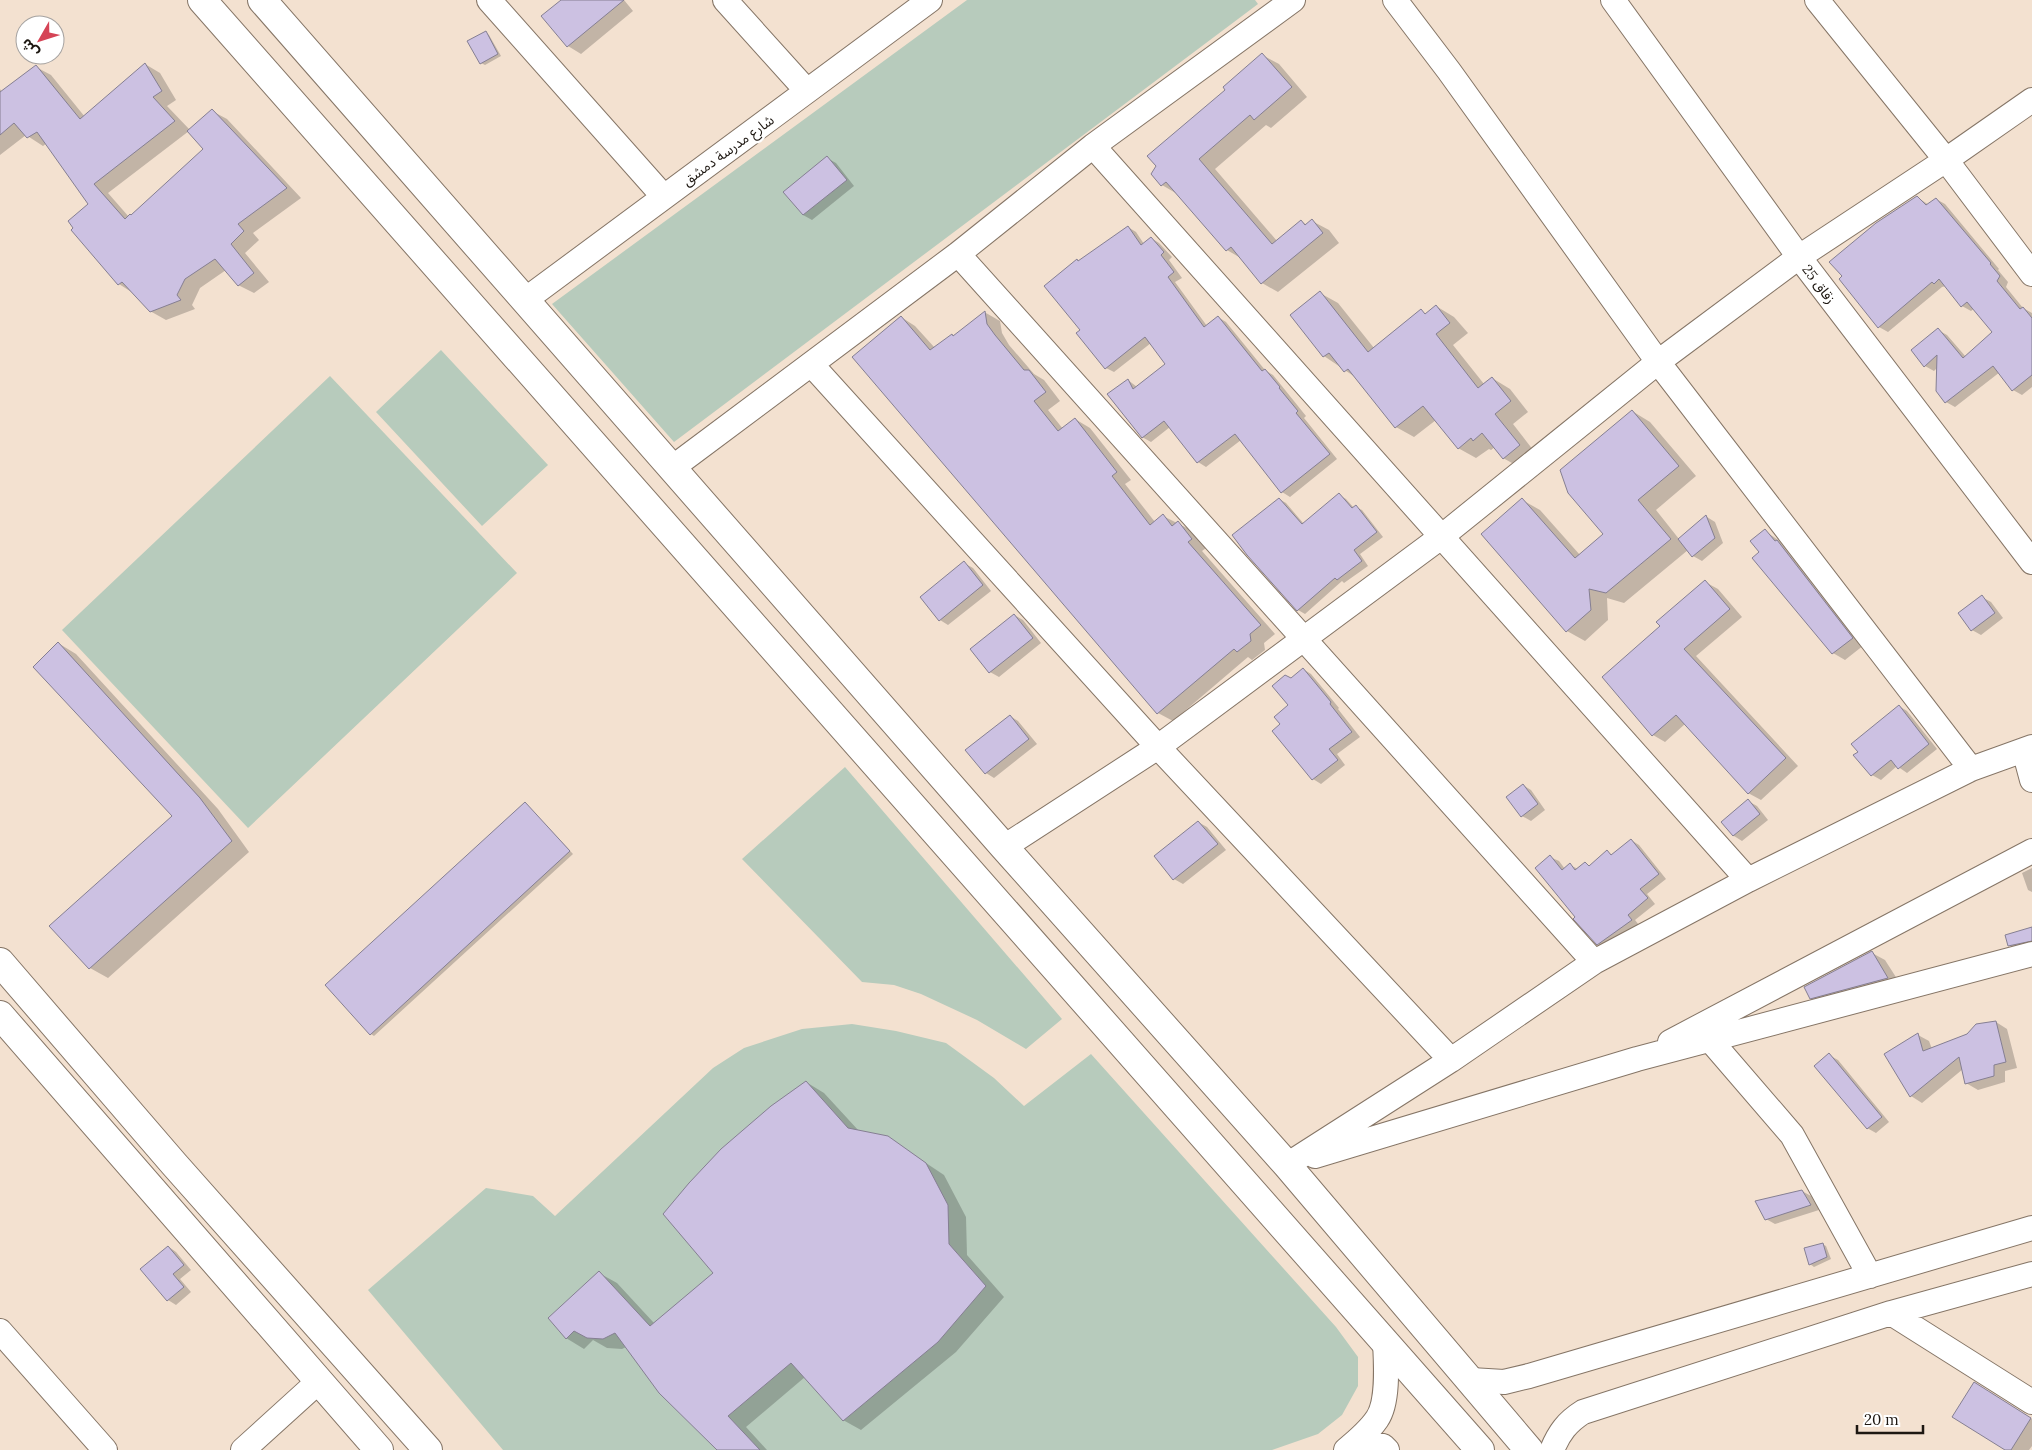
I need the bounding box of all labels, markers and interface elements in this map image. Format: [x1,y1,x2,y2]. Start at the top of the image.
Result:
north arrow [15,15,65,65]
text: ش [17,35,43,61]
street label: شارع مدرسة دمشق [679,111,779,191]
street label: زقاق 25 [1798,261,1840,307]
scale bar [1857,1402,1923,1434]
text: 20 m [1864,1410,1899,1429]

